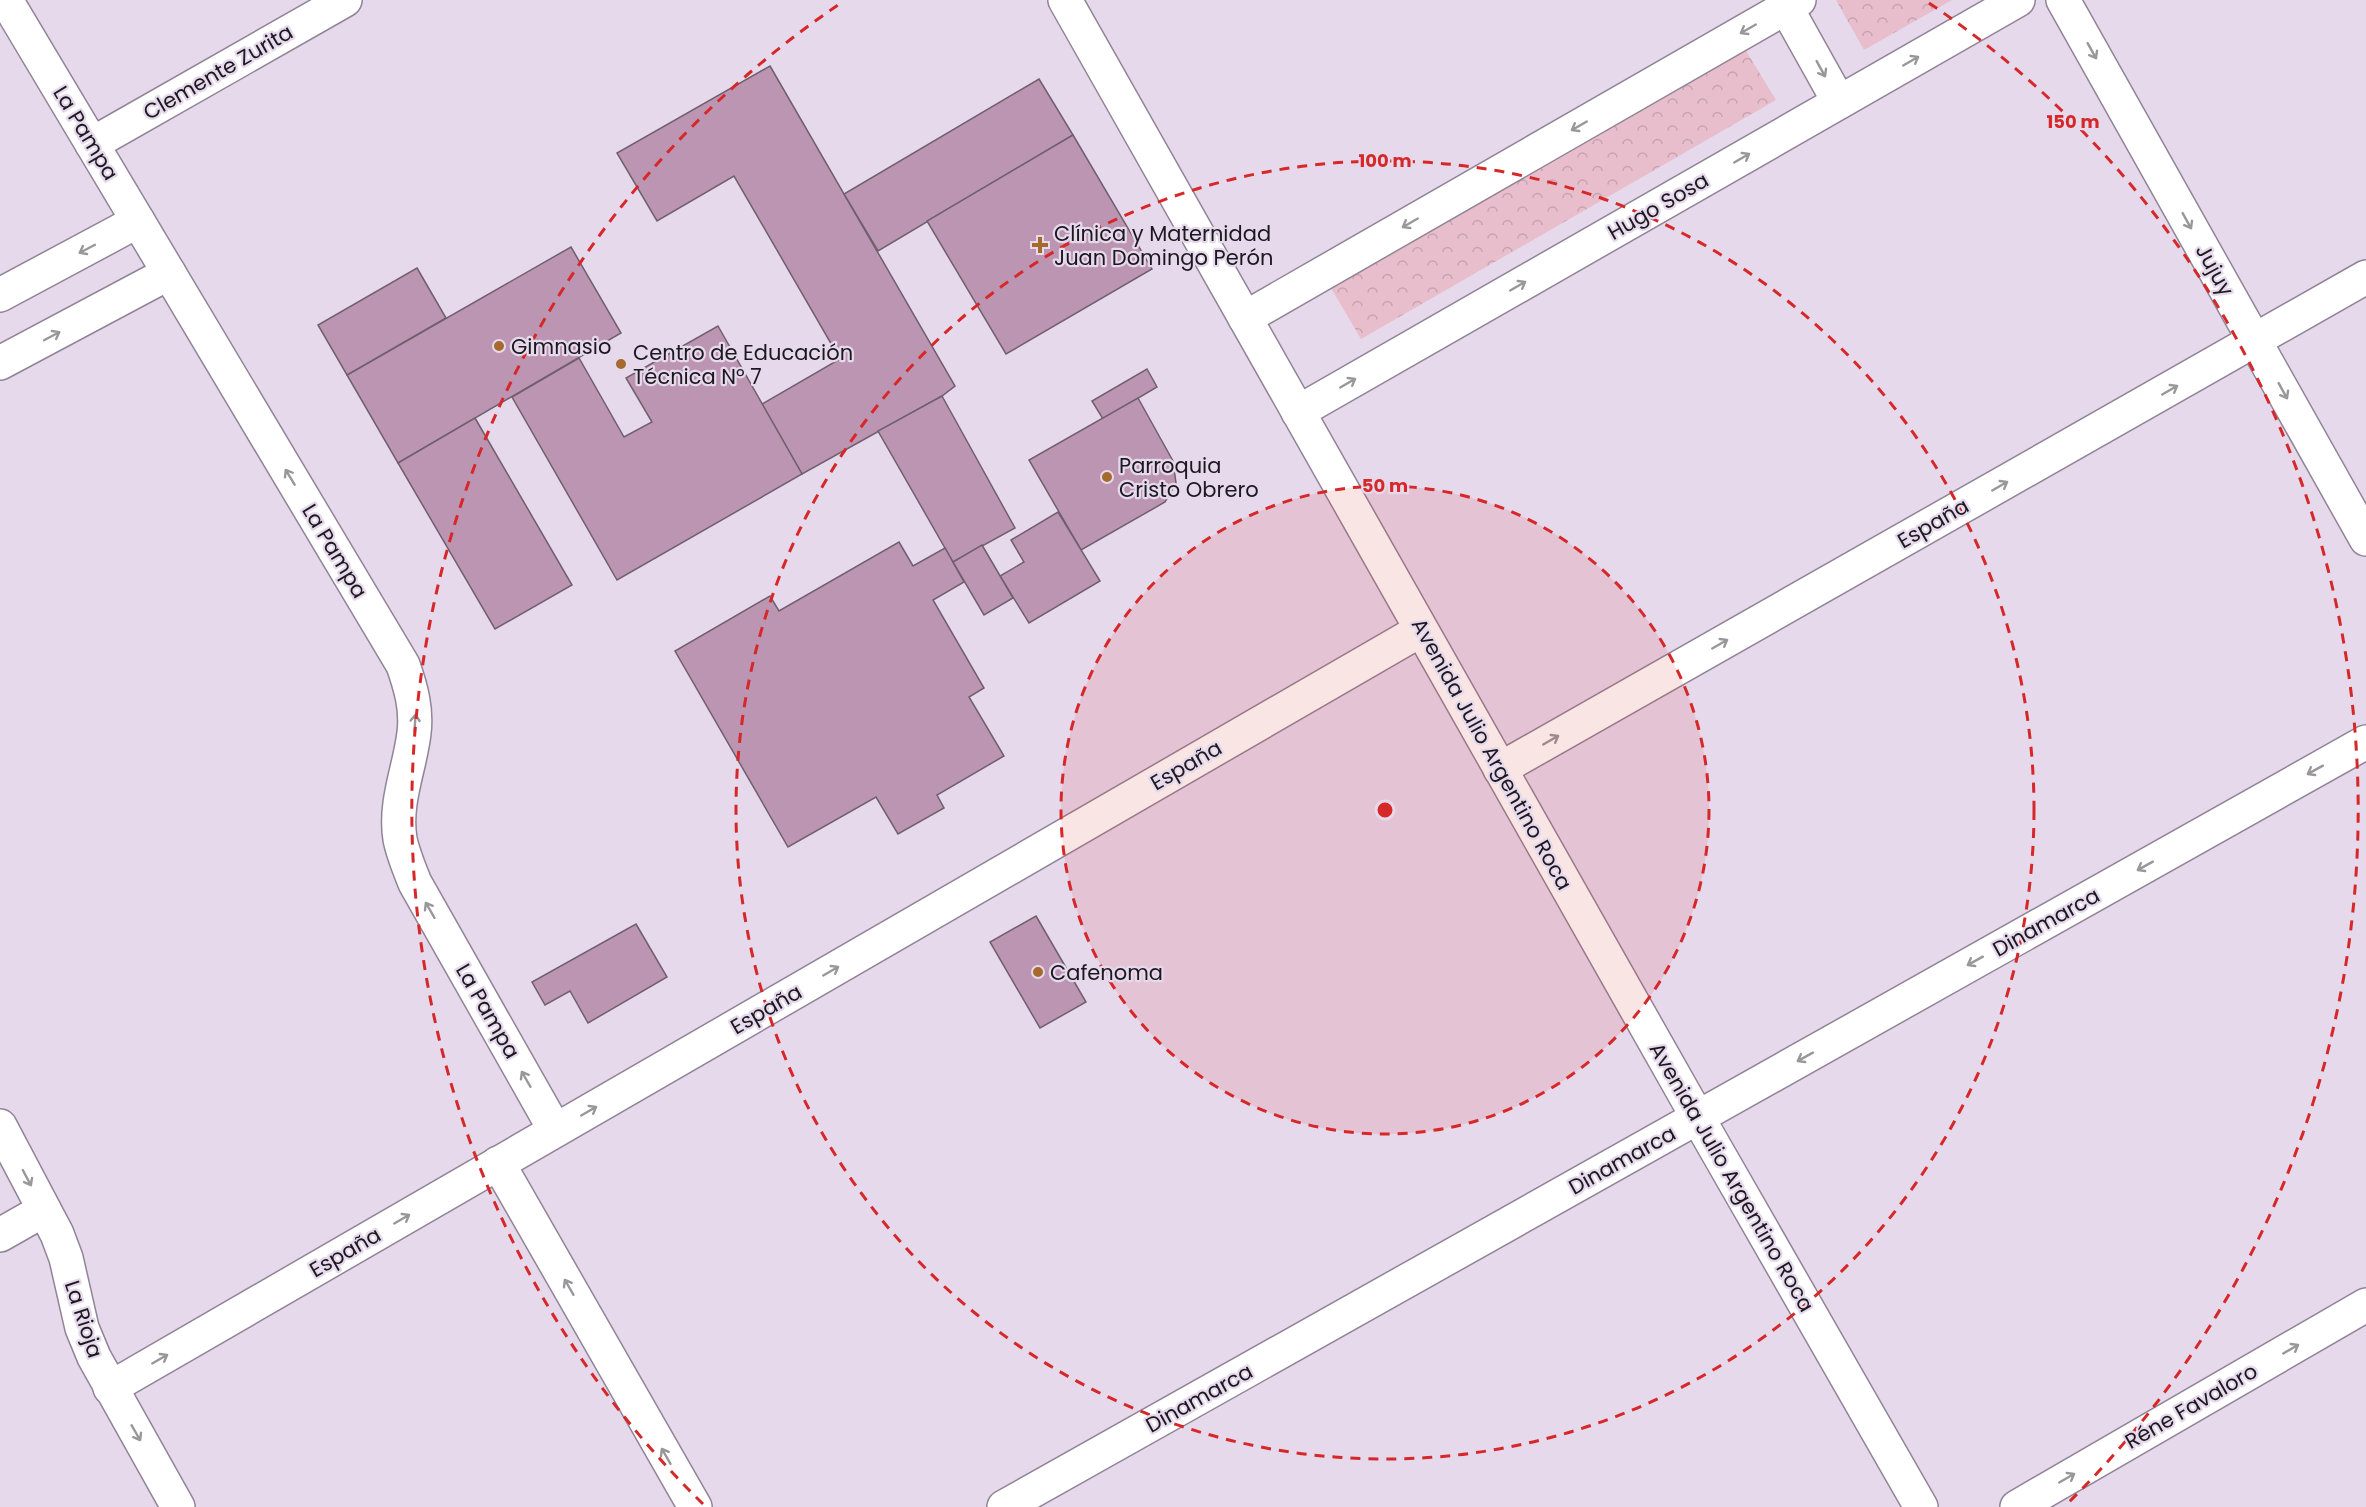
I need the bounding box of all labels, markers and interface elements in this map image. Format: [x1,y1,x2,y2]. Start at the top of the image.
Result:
street label: Clemente Zurita [138,17,298,127]
one-way arrow [1740,23,1757,35]
one-way arrow [2086,42,2098,59]
one-way arrow [1902,55,1919,67]
one-way arrow [1815,60,1827,77]
street label: La Pampa [46,80,126,186]
text: 150 m [2046,109,2100,134]
one-way arrow [1571,120,1588,132]
text: 100 m [1358,148,1412,173]
one-way arrow [1733,152,1750,164]
street label: Hugo Sosa [1602,165,1714,247]
one-way arrow [2181,212,2193,229]
one-way arrow [1402,217,1419,229]
place label: Clínica y Maternidad Juan Domingo Perón [1054,219,1273,272]
marker: Clínica y Maternidad Juan Domingo Perón [1031,236,1049,254]
street label: Jujuy [2189,239,2241,301]
one-way arrow [78,244,96,255]
one-way arrow [1509,280,1526,292]
one-way arrow [42,330,60,341]
place label: Gimnasio [511,332,611,361]
place label: Centro de Educación Técnica N° 7 [633,338,853,391]
marker: Gimnasio [492,339,506,353]
marker: Centro de Educación Técnica N° 7 [614,357,628,371]
one-way arrow [1340,376,1357,388]
one-way arrow [2277,382,2289,399]
one-way arrow [2161,383,2178,395]
place label: Parroquia Cristo Obrero [1119,451,1259,504]
one-way arrow [284,469,296,486]
marker: Parroquia Cristo Obrero [1100,470,1114,484]
text: 50 m [1362,473,1408,498]
one-way arrow [1991,480,2008,492]
street label: España [1892,491,1974,555]
street label: La Pampa [295,498,375,604]
street label: Avenida Julio Argentino Roca [1405,613,1579,895]
one-way arrow [1711,638,1729,649]
one-way arrow [409,713,420,733]
street label: España [1145,733,1227,797]
one-way arrow [1542,734,1559,746]
one-way arrow [2307,764,2324,776]
centre of rings [1375,800,1395,820]
one-way arrow [2137,860,2154,872]
street label: Dinamarca [1987,881,2105,963]
one-way arrow [424,902,436,919]
one-way arrow [1967,956,1984,968]
street label: La Pampa [449,958,527,1064]
place label: Cafenoma [1050,958,1163,987]
one-way arrow [821,965,839,976]
marker: Cafenoma [1031,965,1045,979]
street label: España [725,977,807,1041]
street label: Avenida Julio Argentino Roca [1643,1037,1821,1317]
one-way arrow [1797,1051,1814,1063]
one-way arrow [520,1071,532,1088]
one-way arrow [580,1104,597,1116]
street label: Dinamarca [1563,1119,1681,1201]
one-way arrow [22,1169,34,1187]
one-way arrow [393,1212,410,1224]
street label: España [304,1220,386,1284]
street label: La Rioja [58,1277,110,1361]
one-way arrow [563,1279,575,1296]
one-way arrow [2282,1343,2299,1355]
one-way arrow [152,1352,169,1364]
street label: Réne Favaloro [2119,1356,2263,1456]
street label: Dinamarca [1140,1357,1258,1439]
one-way arrow [130,1424,142,1441]
one-way arrow [660,1448,672,1465]
one-way arrow [2058,1472,2075,1484]

